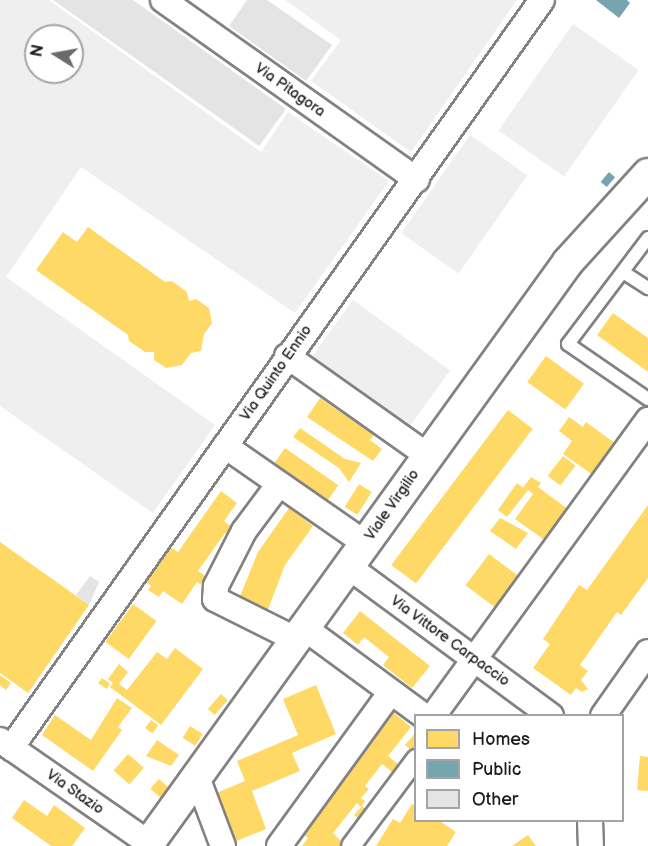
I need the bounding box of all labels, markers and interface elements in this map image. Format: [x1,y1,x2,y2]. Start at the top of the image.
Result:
north arrow [24,24,84,84]
text: N [27,43,48,59]
street label: Via Pitagora [251,59,329,121]
street label: Via Quinto Ennio [236,322,316,424]
street label: Viale Virgilio [361,466,423,544]
street label: Via Vittore Carpaccio [387,592,513,690]
legend [414,714,624,822]
text: Homes [472,729,530,750]
text: Public [472,759,521,780]
street label: Via Stazio [43,766,107,818]
text: Other [472,789,518,810]

